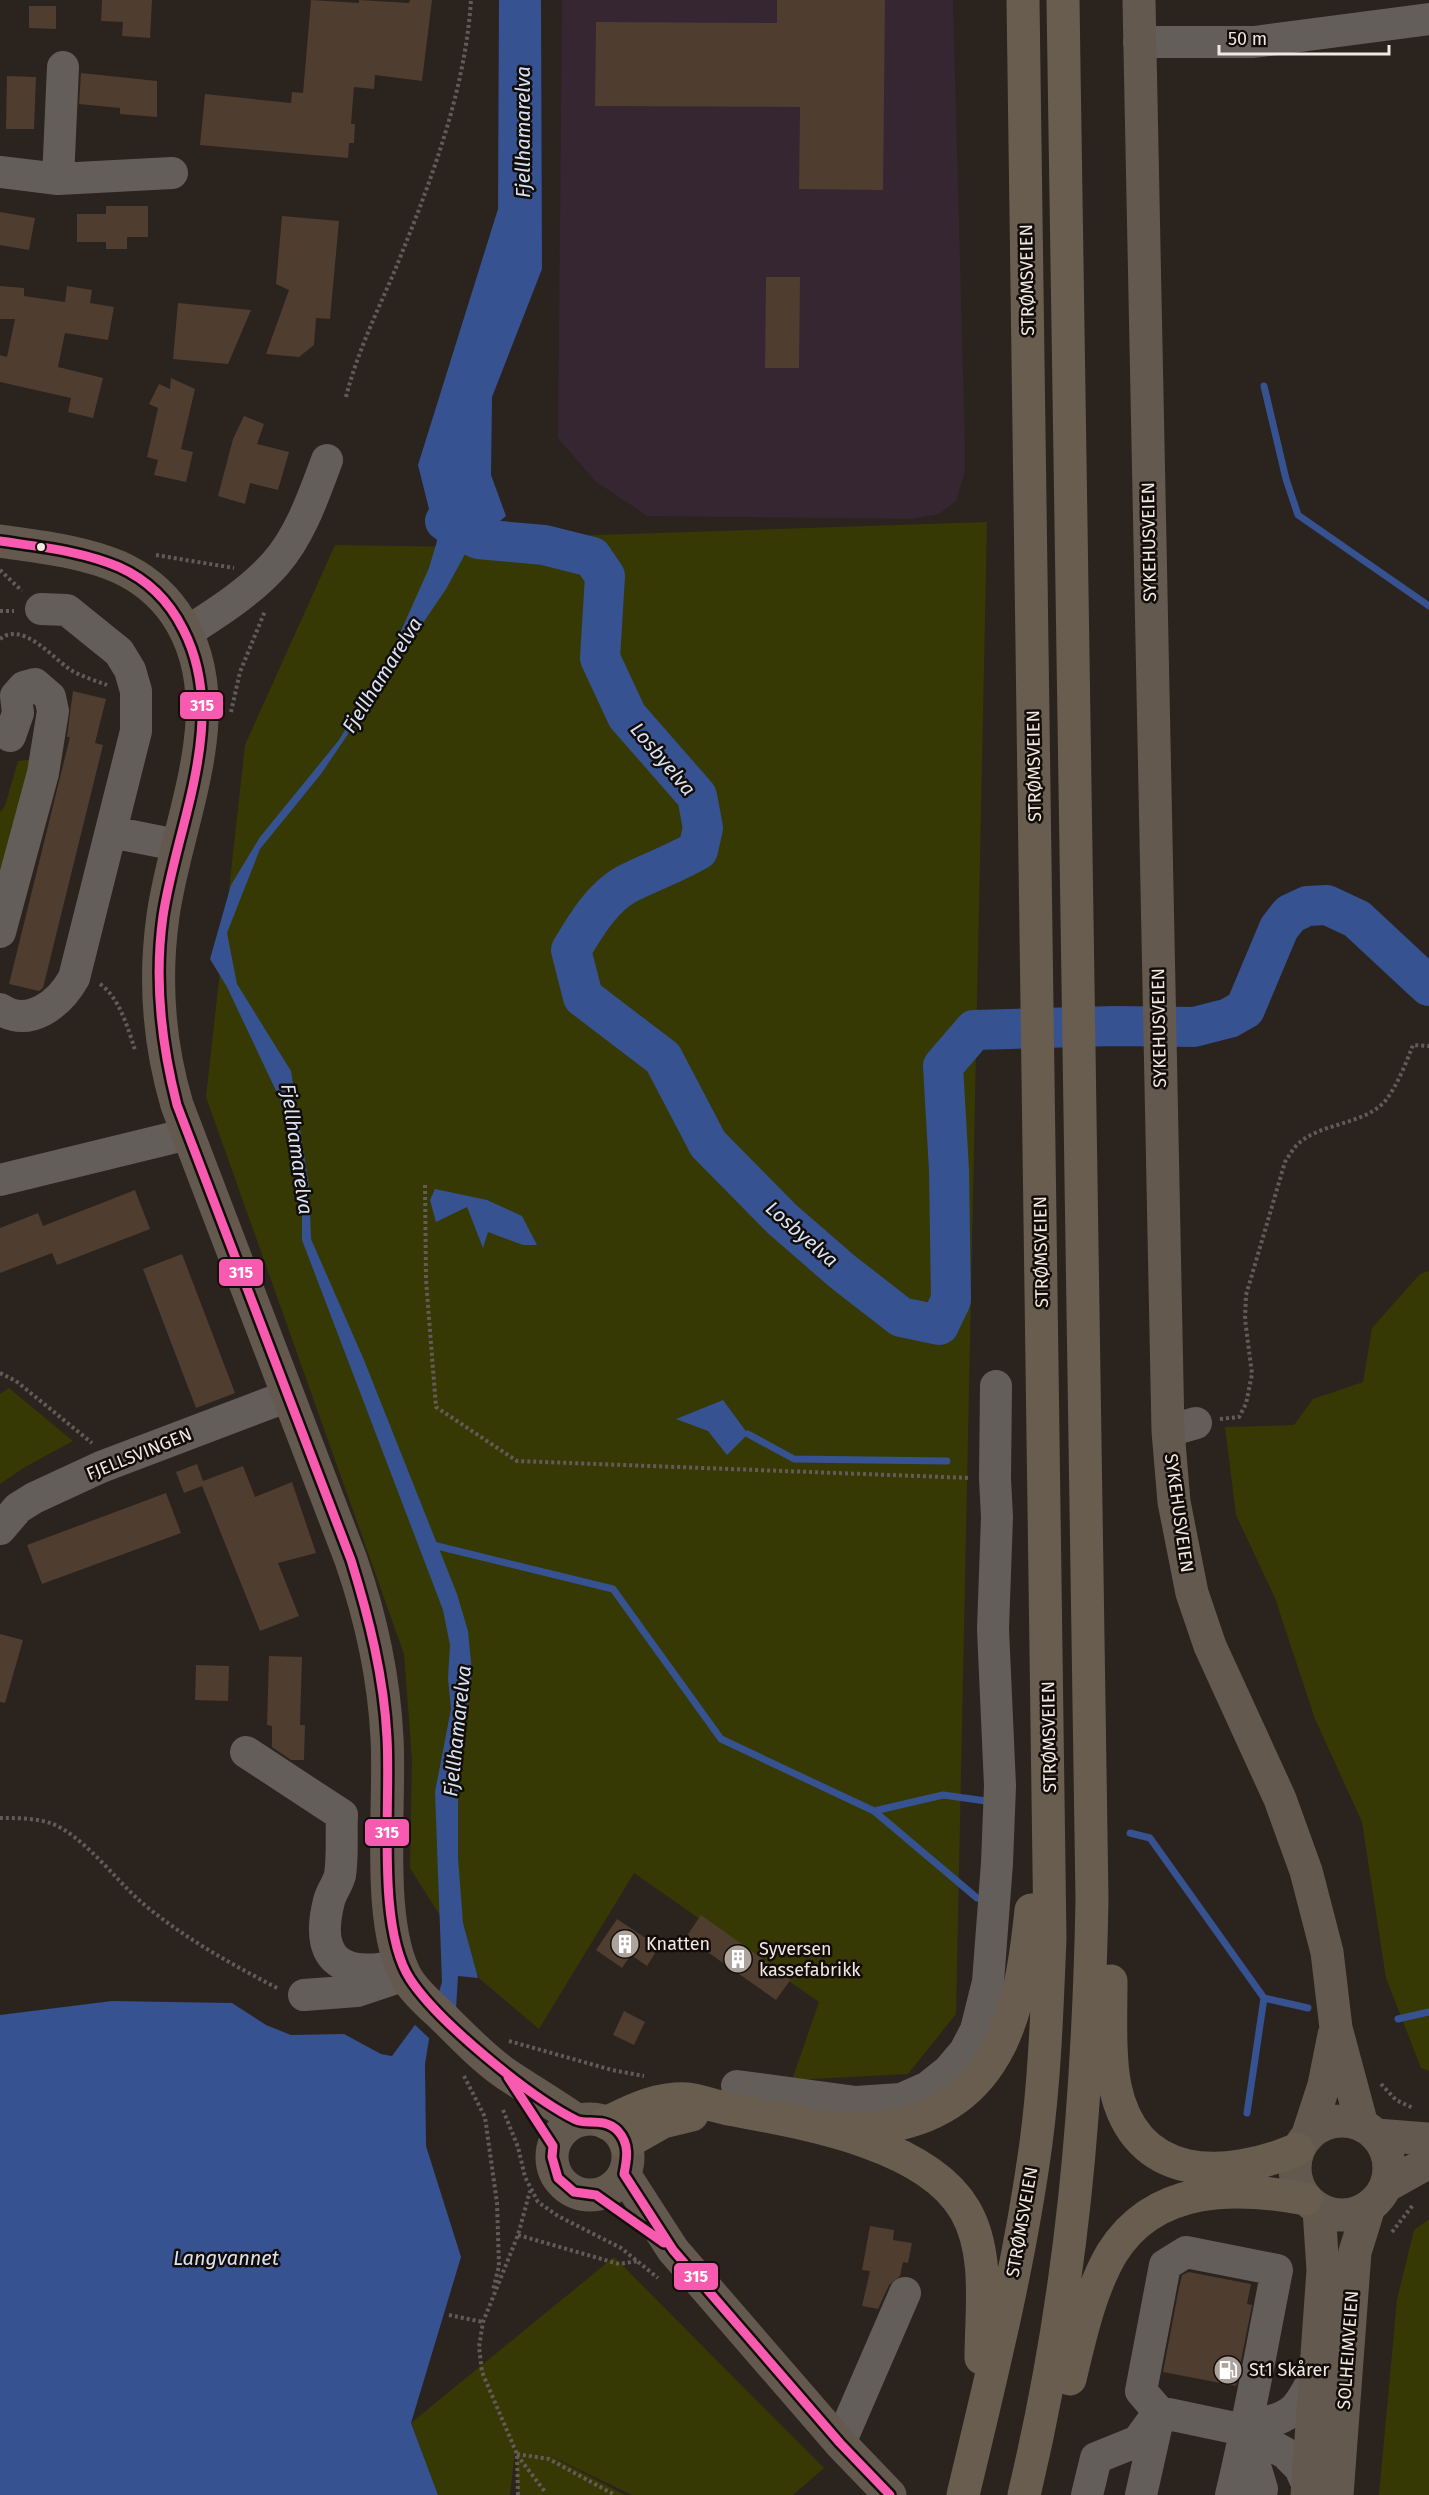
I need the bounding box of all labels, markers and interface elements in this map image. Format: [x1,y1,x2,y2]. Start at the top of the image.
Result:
scale bar [1219,18,1388,56]
text: 50 m [1228,28,1267,50]
water label: Fjellhamarelva [511,66,535,198]
street label: STRØMSVEIEN [1015,224,1039,336]
street label: SYKEHUSVEIEN [1137,482,1161,602]
unlabelled marker [35,541,47,553]
water label: Fjellhamarelva [337,613,427,737]
line badge: 315 [179,691,224,720]
text: 315 [189,696,214,715]
street label: STRØMSVEIEN [1022,710,1046,822]
water label: Losbyelva [625,718,701,800]
street label: SYKEHUSVEIEN [1147,968,1171,1088]
water label: Fjellhamarelva [276,1082,318,1216]
water label: Losbyelva [761,1196,843,1272]
street label: STRØMSVEIEN [1029,1196,1053,1308]
line badge: 315 [218,1258,264,1287]
text: 315 [228,1263,253,1282]
street label: FJELLSVINGEN [83,1423,195,1485]
street label: SYKEHUSVEIEN [1160,1452,1198,1574]
water label: Fjellhamarelva [438,1664,476,1798]
street label: STRØMSVEIEN [1037,1681,1061,1793]
line badge: 315 [364,1818,410,1847]
text: 315 [374,1823,399,1842]
building icon: Knatten [609,1928,641,1960]
place label: Knatten [646,1933,710,1955]
place label: Syversen kassefabrikk [759,1938,861,1981]
building icon: Syversen kassefabrikk [722,1943,754,1975]
street label: STRØMSVEIEN [1001,2165,1043,2279]
water label: Langvannet [173,2246,280,2270]
line badge: 315 [673,2262,719,2291]
text: 315 [683,2267,708,2286]
street label: SOLHEIMVEIEN [1333,2290,1363,2410]
fuel station icon: St1 Skårer [1212,2354,1244,2386]
place label: St1 Skårer [1249,2359,1329,2381]

